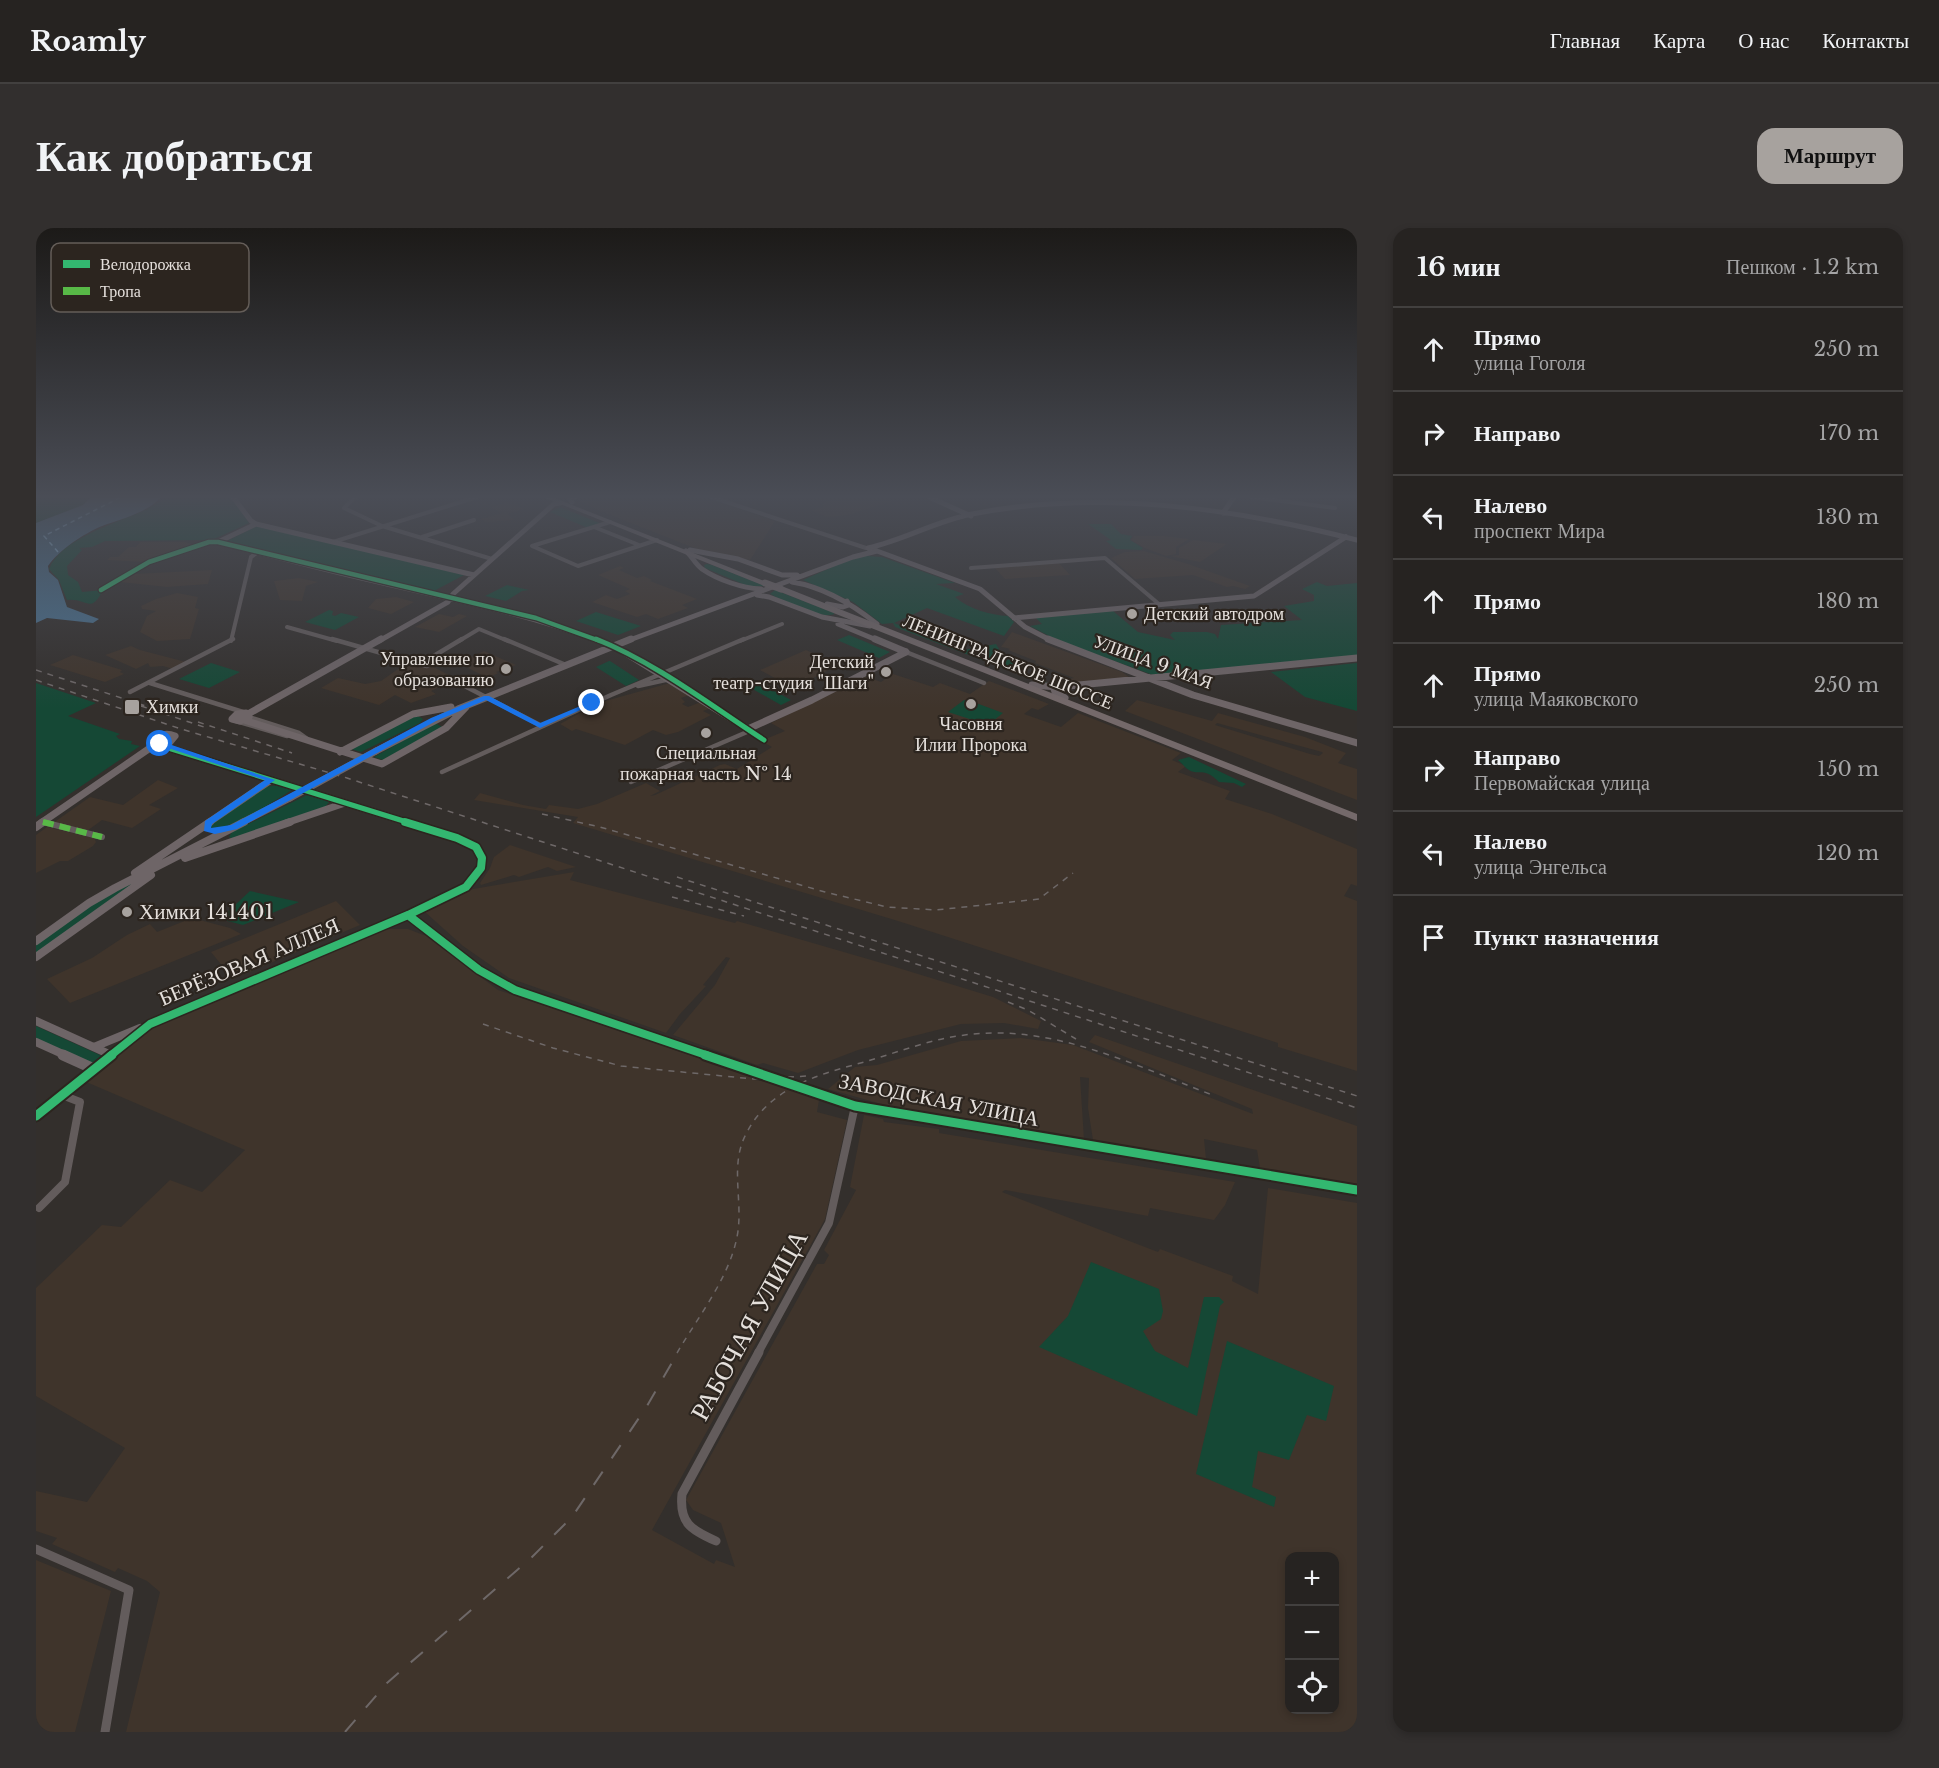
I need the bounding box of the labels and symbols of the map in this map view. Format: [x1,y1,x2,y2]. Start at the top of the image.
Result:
legend [51,243,249,312]
text: Велодорожка [100,254,191,274]
text: Тропа [100,281,141,301]
place label: Детский автодром [1144,603,1284,625]
marker: Детский автодром [1125,607,1139,621]
street label: ЛЕНИНГРАДСКОЕ ШОССЕ [900,610,1116,714]
street label: УЛИЦА 9 МАЯ [1091,630,1215,694]
place label: Управление по образованию [380,648,494,691]
place label: Детский театр-студия "Шаги" [713,651,874,694]
marker: Управление по образованию [499,662,513,676]
marker: Детский театр-студия "Шаги" [879,665,893,679]
route end [578,689,604,715]
place label: Химки [146,696,199,718]
marker: Часовня Илии Пророка [964,697,978,711]
marker: Химки [123,698,141,716]
place label: Часовня Илии Пророка [915,713,1027,756]
marker: Специальная пожарная часть № 14 [699,726,713,740]
route start [146,730,172,756]
place label: Специальная пожарная часть № 14 [620,742,792,785]
place label: Химки 141401 [139,899,274,925]
marker: Химки 141401 [120,905,134,919]
street label: БЕРЁЗОВАЯ АЛЛЕЯ [155,912,343,1012]
street label: ЗАВОДСКАЯ УЛИЦА [837,1068,1042,1132]
street label: РАБОЧАЯ УЛИЦА [683,1224,815,1426]

